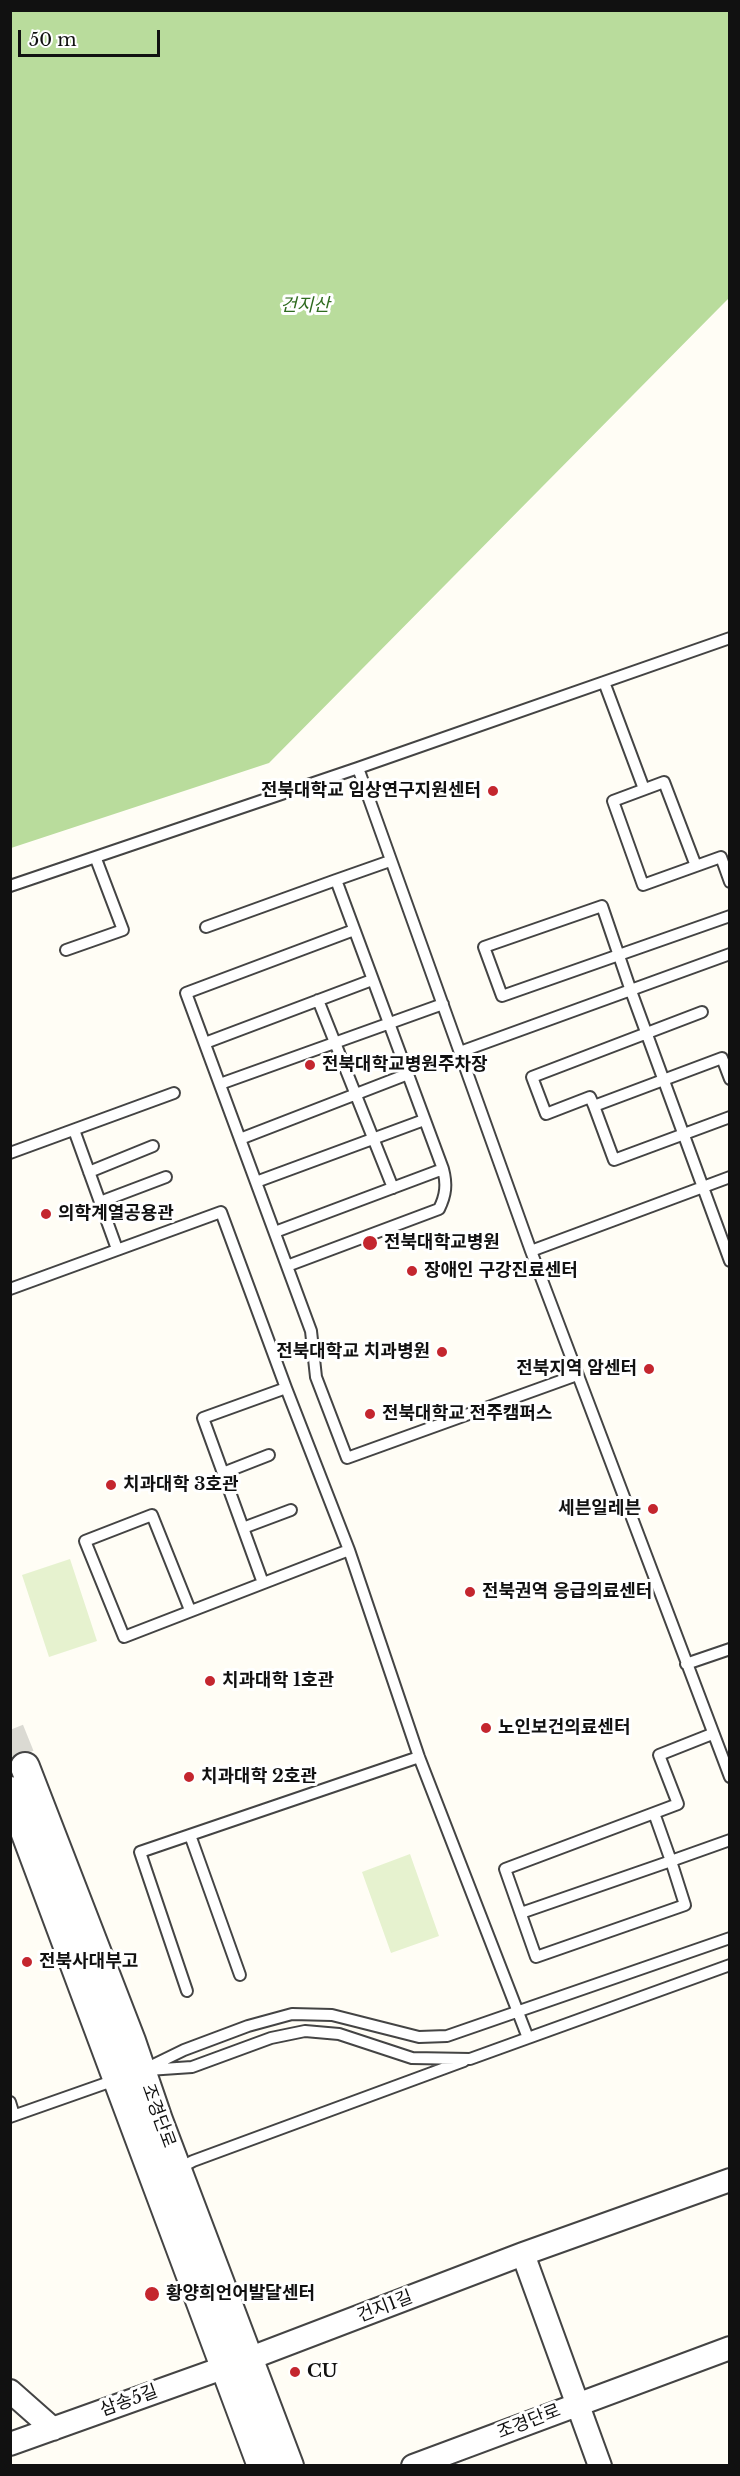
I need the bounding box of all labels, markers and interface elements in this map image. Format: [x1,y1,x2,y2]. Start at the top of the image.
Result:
scale bar [21,18,164,56]
text: 50 m [29,29,77,51]
park label: 건지산 [280,295,330,317]
place label: 전북대학교 임상연구지원센터 [261,780,481,802]
marker: 전북대학교 임상연구지원센터 [486,784,500,798]
place label: 전북대학교병원주차장 [322,1054,488,1076]
marker: 전북대학교병원주차장 [303,1058,317,1072]
place label: 의학계열공용관 [58,1203,174,1225]
marker: 의학계열공용관 [39,1207,53,1221]
place label: 전북대학교병원 [384,1232,500,1254]
marker: 전북대학교병원 [361,1234,379,1252]
place label: 장애인 구강진료센터 [424,1260,578,1282]
marker: 장애인 구강진료센터 [405,1264,419,1278]
place label: 전북대학교 치과병원 [276,1341,430,1363]
marker: 전북대학교 치과병원 [435,1345,449,1359]
place label: 전북지역 암센터 [516,1358,637,1380]
marker: 전북지역 암센터 [642,1362,656,1376]
place label: 전북대학교 전주캠퍼스 [382,1403,552,1425]
marker: 전북대학교 전주캠퍼스 [363,1407,377,1421]
place label: 치과대학 3호관 [123,1474,239,1496]
marker: 치과대학 3호관 [104,1478,118,1492]
place label: 세븐일레븐 [558,1498,641,1520]
marker: 세븐일레븐 [646,1502,660,1516]
place label: 전북권역 응급의료센터 [482,1581,652,1603]
marker: 전북권역 응급의료센터 [463,1585,477,1599]
place label: 치과대학 1호관 [222,1670,334,1692]
marker: 치과대학 1호관 [203,1674,217,1688]
place label: 노인보건의료센터 [498,1717,630,1739]
marker: 노인보건의료센터 [479,1721,493,1735]
place label: 치과대학 2호관 [201,1766,317,1788]
marker: 치과대학 2호관 [182,1770,196,1784]
place label: 전북사대부고 [39,1951,138,1973]
marker: 전북사대부고 [20,1955,34,1969]
street label: 조경단로 [137,2081,179,2151]
place label: 황양희언어발달센터 [166,2283,315,2305]
marker: 황양희언어발달센터 [143,2285,161,2303]
street label: 건지1길 [354,2287,416,2327]
place label: CU [307,2361,338,2383]
marker: CU [288,2365,302,2379]
street label: 삼송5길 [97,2381,161,2421]
street label: 조경단로 [494,2400,564,2444]

